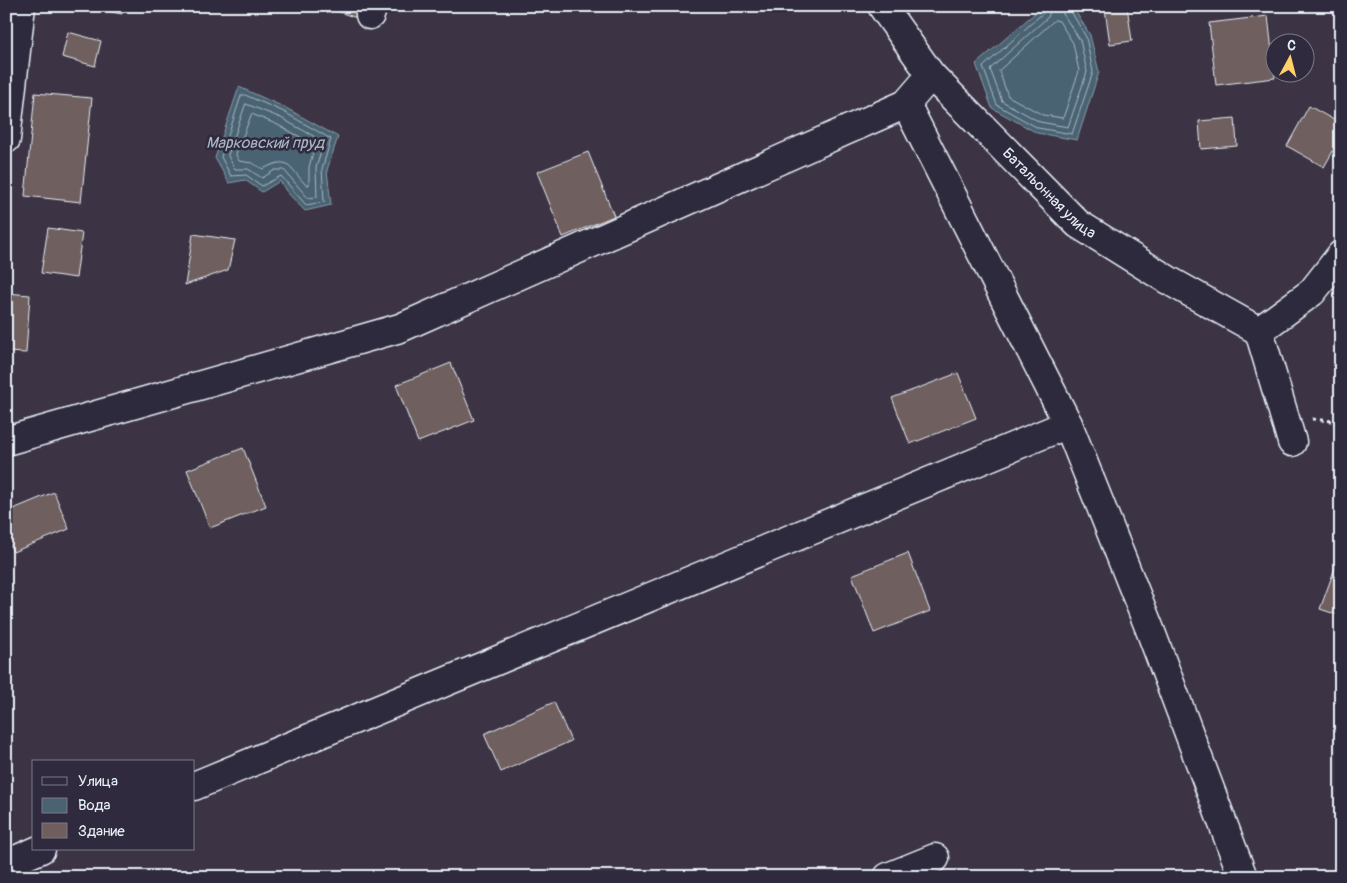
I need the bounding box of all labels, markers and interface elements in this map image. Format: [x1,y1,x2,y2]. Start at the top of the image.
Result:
north arrow [1264,32,1314,82]
text: С [1286,37,1297,55]
water label: Марковский пруд [206,133,325,153]
street label: Батальонная улица [999,144,1100,242]
legend [32,760,195,850]
text: Улица [78,772,118,791]
text: Вода [78,796,111,815]
text: Здание [78,822,125,841]

